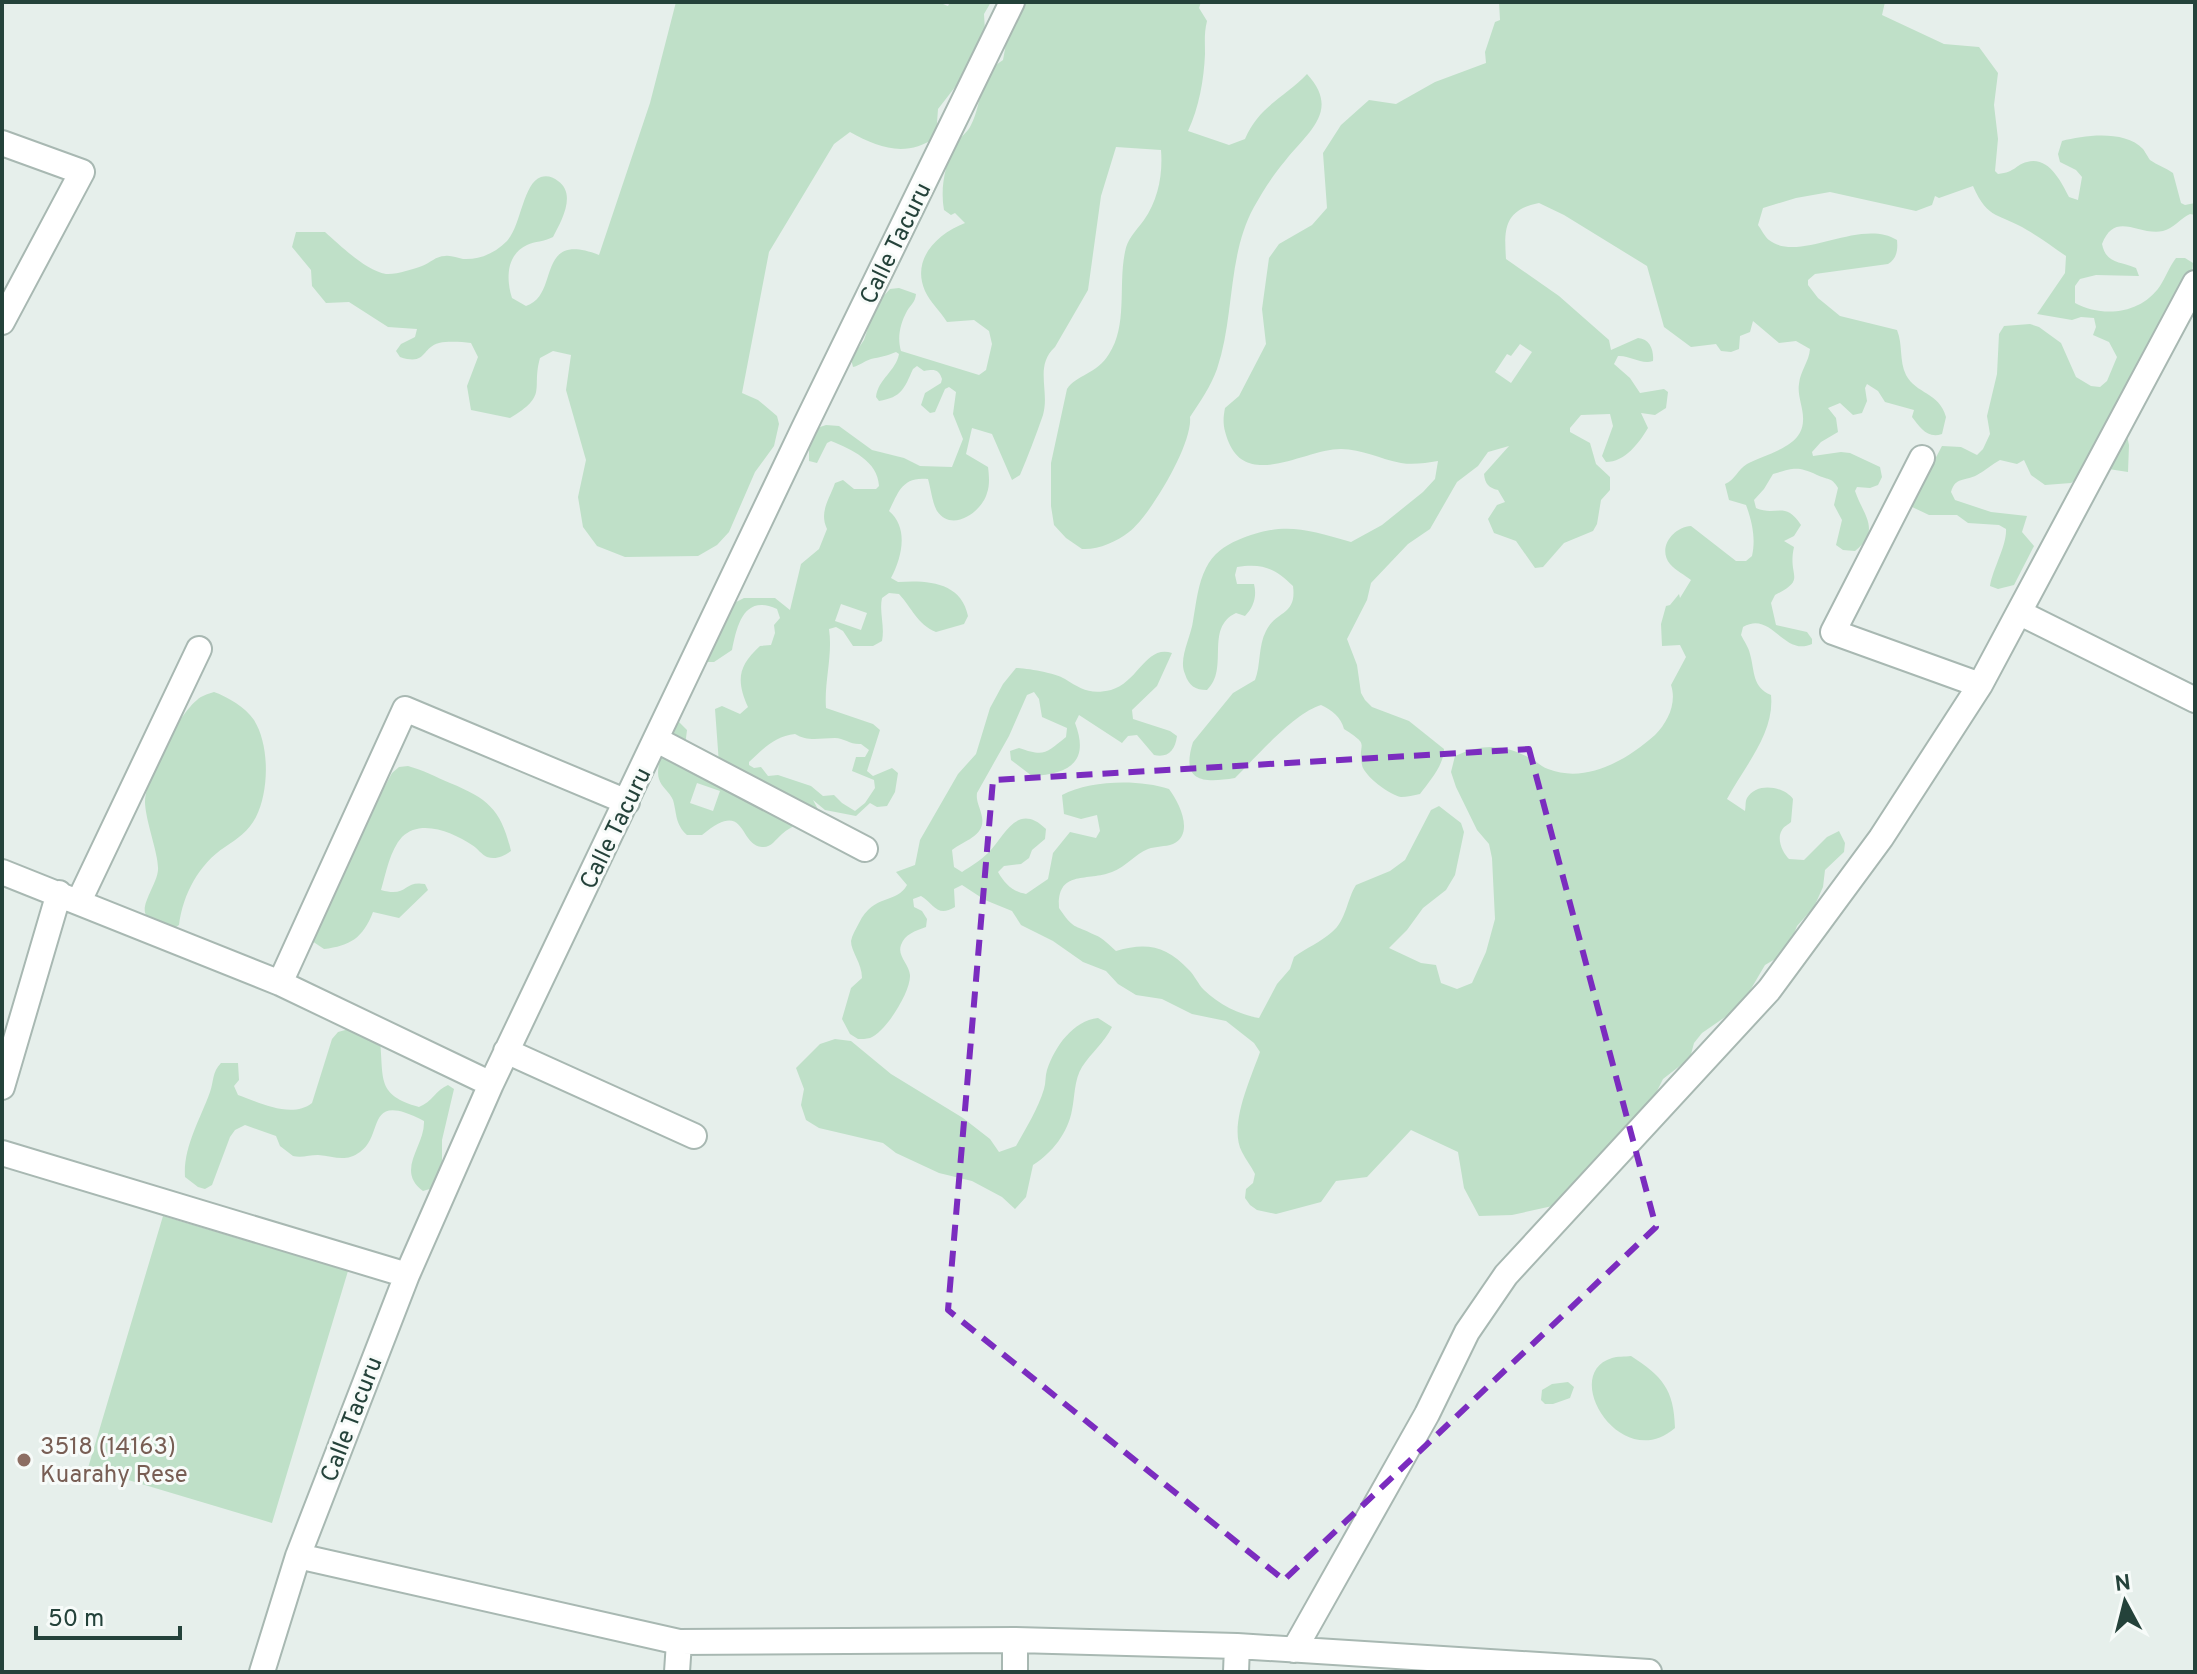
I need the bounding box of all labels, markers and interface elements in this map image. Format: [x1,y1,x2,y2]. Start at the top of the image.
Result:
street label: Calle Tacuru [854,178,939,310]
street label: Calle Tacuru [574,763,659,895]
street label: Calle Tacuru [315,1353,390,1487]
place label: 3518 (14163) Kuarahy Rese [40,1433,188,1491]
marker: 3518 (14163) Kuarahy Rese [15,1451,33,1469]
north arrow [2085,1562,2165,1642]
text: N [2113,1570,2132,1599]
scale bar [36,1590,180,1640]
text: 50 m [48,1605,104,1635]

